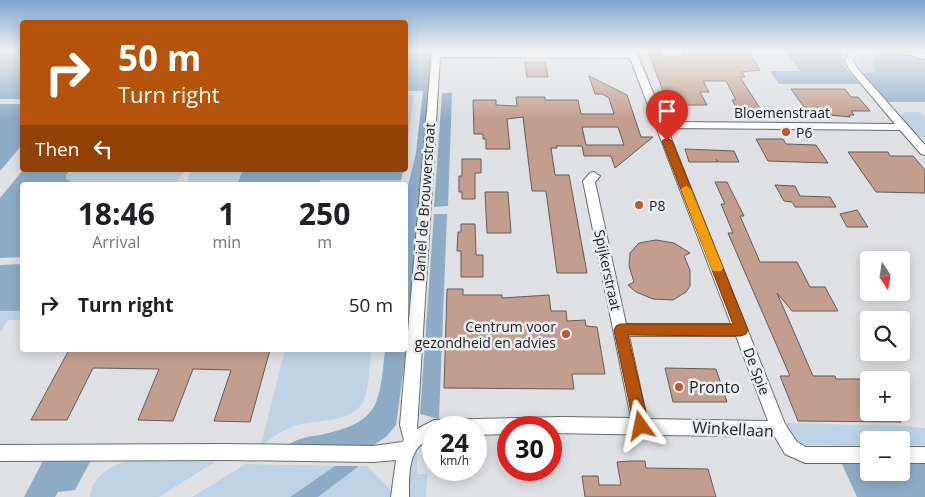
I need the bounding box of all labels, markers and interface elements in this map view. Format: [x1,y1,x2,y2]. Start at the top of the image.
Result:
text: 50 m [118,34,201,81]
icon: right [35,40,100,105]
text: Turn right [118,79,220,109]
pin [646,90,688,141]
icon: arrive [653,97,681,125]
street label: Bloemenstraat [734,103,830,122]
street label: Daniel de Brouwerstraat [409,122,439,282]
place label: P6 [796,123,812,142]
marker: P6 [780,126,792,138]
icon: left [89,135,117,163]
text: Then [35,136,79,162]
text: 18:46 [78,193,155,234]
text: 1 [218,193,235,234]
text: 250 [299,193,350,234]
place label: P8 [649,196,665,215]
marker: P8 [633,199,645,211]
street label: Spijkerstraat [590,228,626,312]
text: Arrival [92,231,140,253]
text: min [213,231,241,253]
text: m [317,231,332,253]
north arrow [860,251,910,301]
map controls [860,251,910,481]
icon: right [35,291,63,319]
text: Turn right [78,292,173,318]
text: 50 m [349,292,393,318]
button: search [860,311,910,361]
place label: Centrum voor gezondheid en advies [415,317,556,352]
marker: Centrum voor gezondheid en advies [560,328,572,340]
street label: De Spie [739,345,775,398]
button: + [860,371,910,421]
place label: Pronto [689,376,740,398]
marker: Pronto [673,381,685,393]
position arrow [614,399,666,451]
speed limit sign: 30 [497,416,562,481]
street label: Winkellaan [692,416,774,442]
text: 24 [440,425,469,459]
button: − [860,431,910,481]
text: km/h [440,452,469,469]

